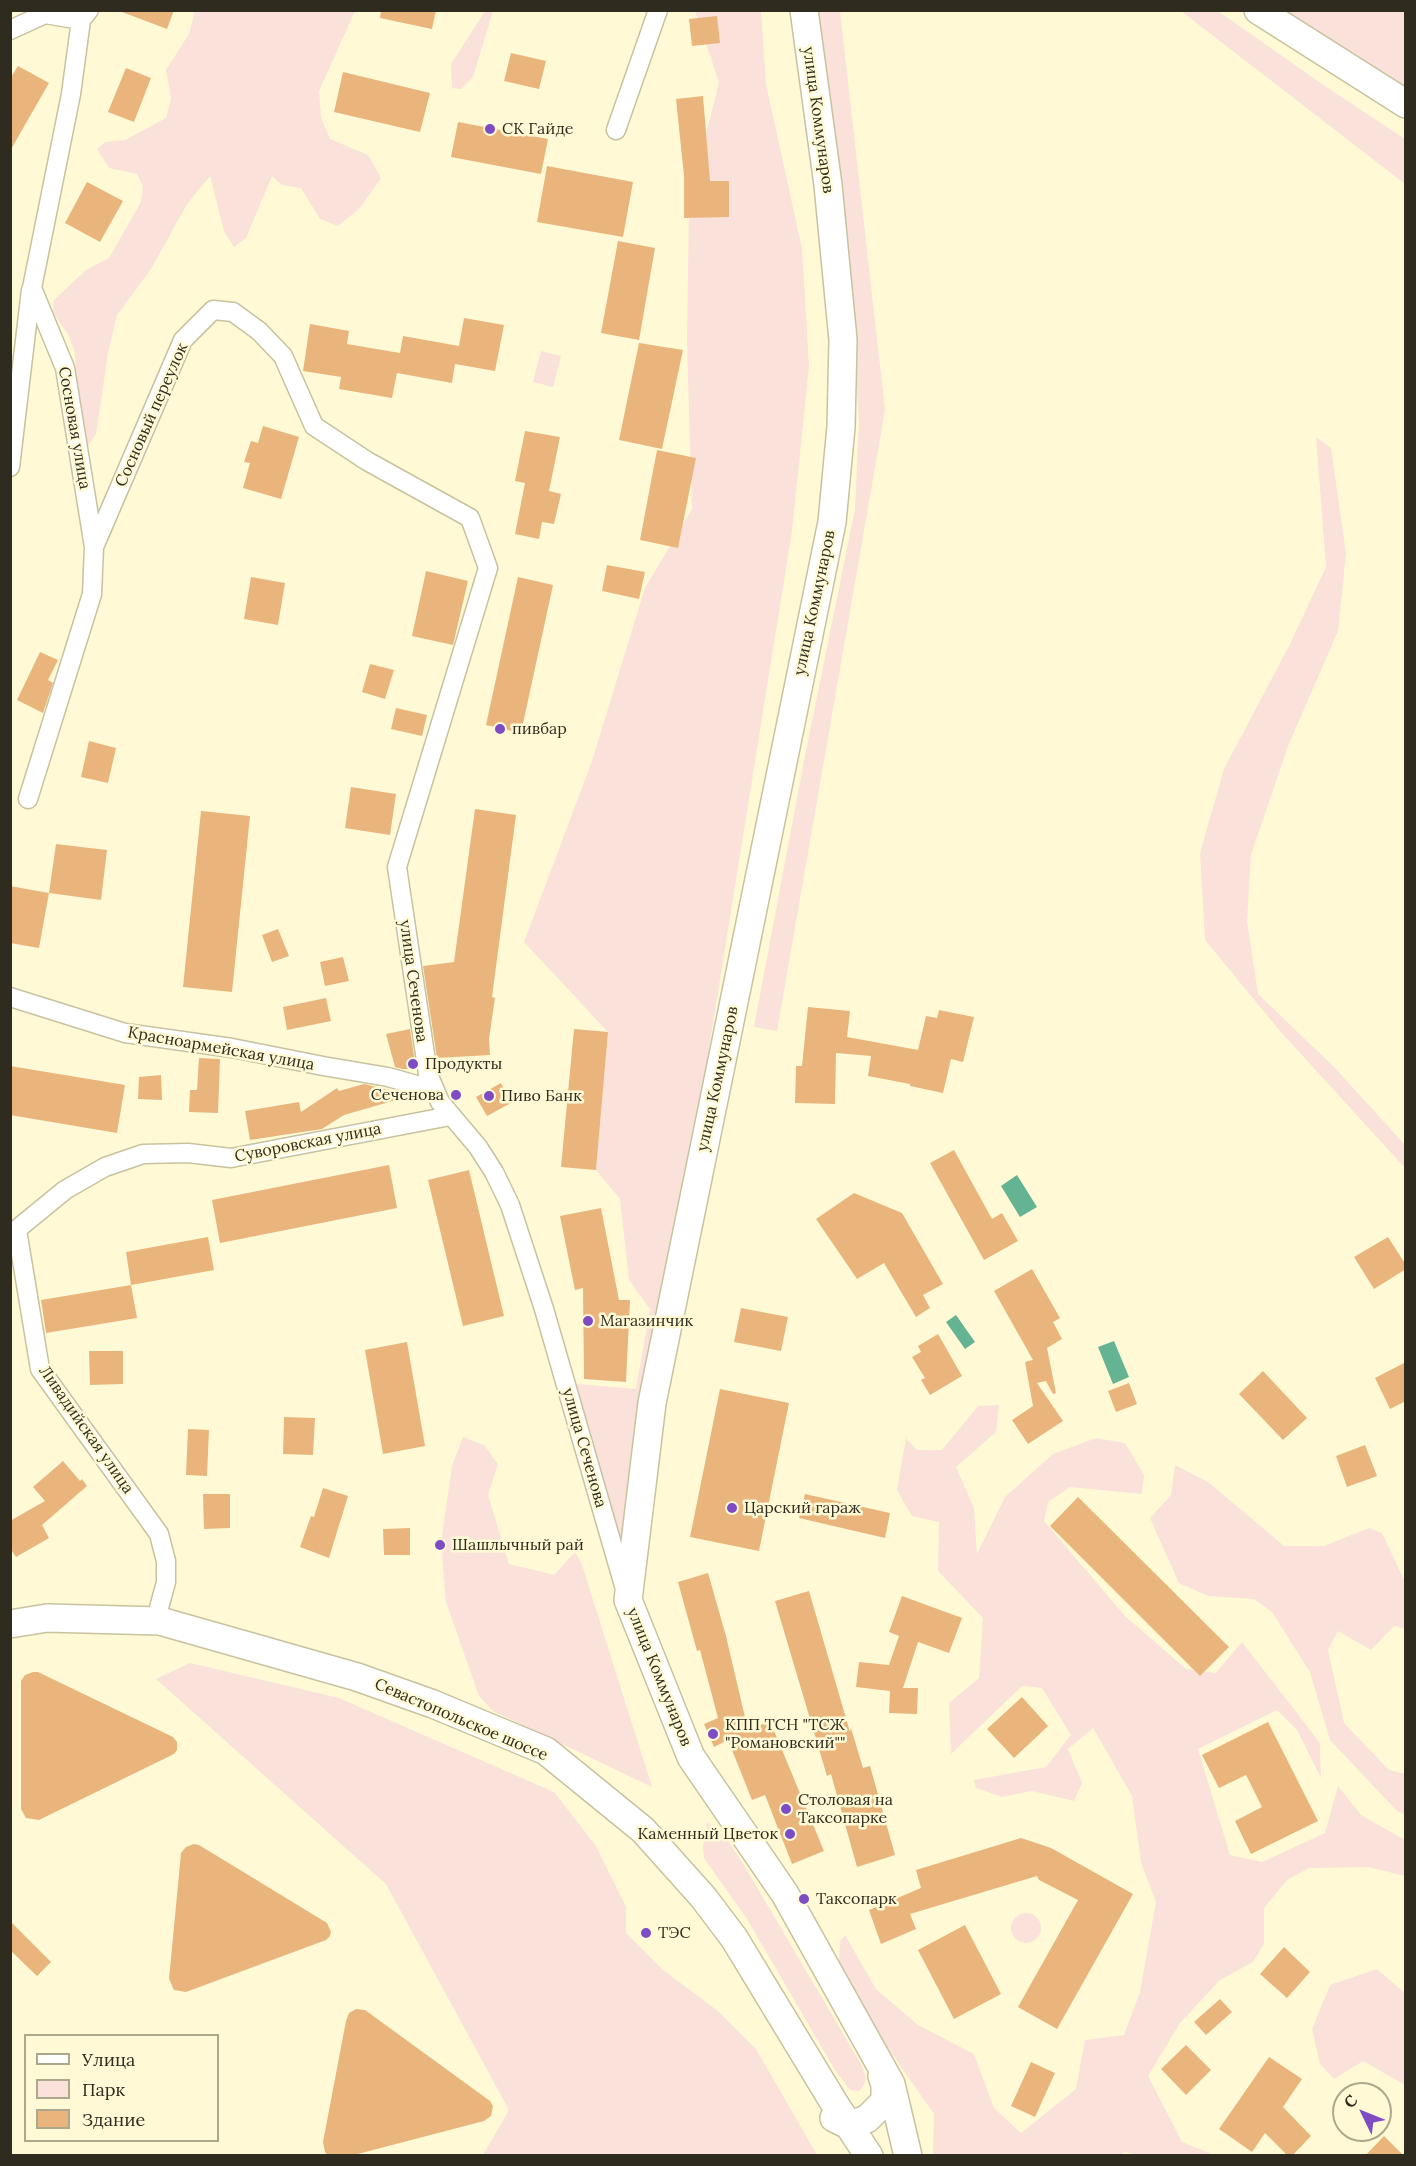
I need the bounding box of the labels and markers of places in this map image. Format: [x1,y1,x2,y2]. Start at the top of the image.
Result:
place label: СК Гайде [502,119,574,139]
marker: СК Гайде [483,122,497,136]
place label: пивбар [512,719,567,739]
marker: пивбар [493,722,507,736]
place label: Продукты [425,1054,502,1074]
marker: Продукты [406,1057,420,1071]
place label: Сеченова [371,1085,444,1105]
place label: Пиво Банк [501,1086,582,1106]
marker: Сеченова [449,1088,463,1102]
marker: Пиво Банк [482,1089,496,1103]
place label: Магазинчик [600,1311,693,1331]
marker: Магазинчик [581,1314,595,1328]
place label: Царский гараж [744,1498,861,1518]
marker: Царский гараж [725,1501,739,1515]
place label: Шашлычный рай [452,1535,584,1555]
marker: Шашлычный рай [433,1538,447,1552]
place label: КПП ТСН "ТСЖ "Романовский"" [725,1715,846,1753]
marker: КПП ТСН "ТСЖ "Романовский"" [706,1727,720,1741]
place label: Столовая на Таксопарке [798,1790,893,1828]
marker: Столовая на Таксопарке [779,1802,793,1816]
place label: Каменный Цветок [637,1824,778,1844]
marker: Каменный Цветок [783,1827,797,1841]
place label: Таксопарк [816,1889,897,1909]
marker: Таксопарк [797,1892,811,1906]
place label: ТЭС [658,1923,691,1943]
marker: ТЭС [639,1926,653,1940]

